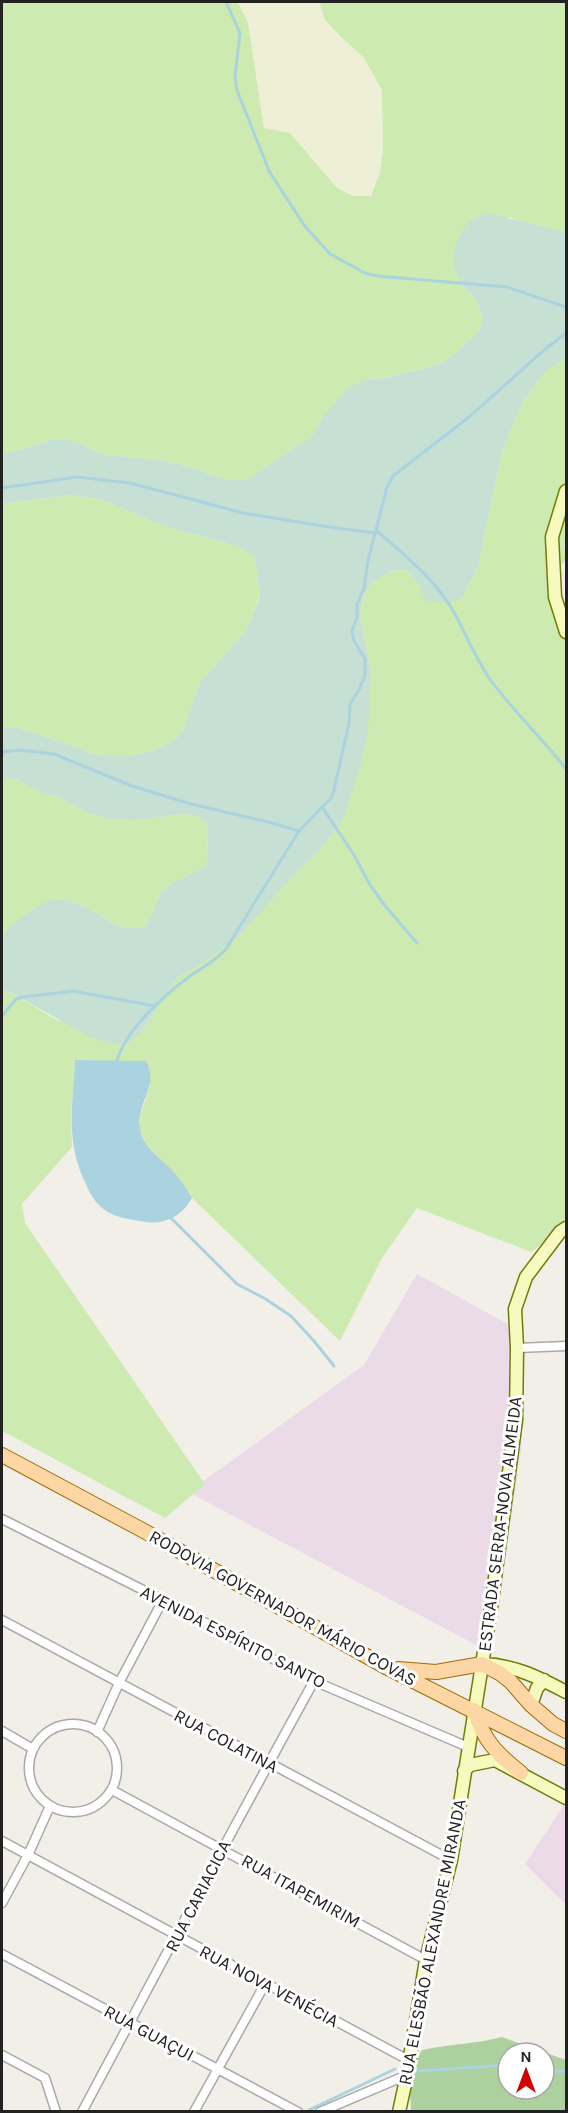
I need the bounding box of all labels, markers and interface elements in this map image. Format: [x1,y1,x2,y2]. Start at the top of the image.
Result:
street label: ESTRADA SERRA-NOVA ALMEIDA [473,1395,527,1653]
street label: RODOVIA GOVERNADOR MÁRIO COVAS [145,1524,421,1691]
street label: AVENIDA ESPÍRITO SANTO [137,1580,330,1693]
street label: RUA COLATINA [170,1704,282,1778]
street label: RUA ELESBÃO ALEXANDRE MIRANDA [393,1797,471,2087]
street label: RUA CARIACICA [160,1836,236,1956]
street label: RUA ITAPEMIRIM [238,1849,364,1933]
street label: RUA NOVA VENÉCIA [196,1939,343,2032]
street label: RUA GUAÇUI [100,2000,198,2066]
north arrow [496,2041,556,2101]
text: N [520,2047,532,2066]

